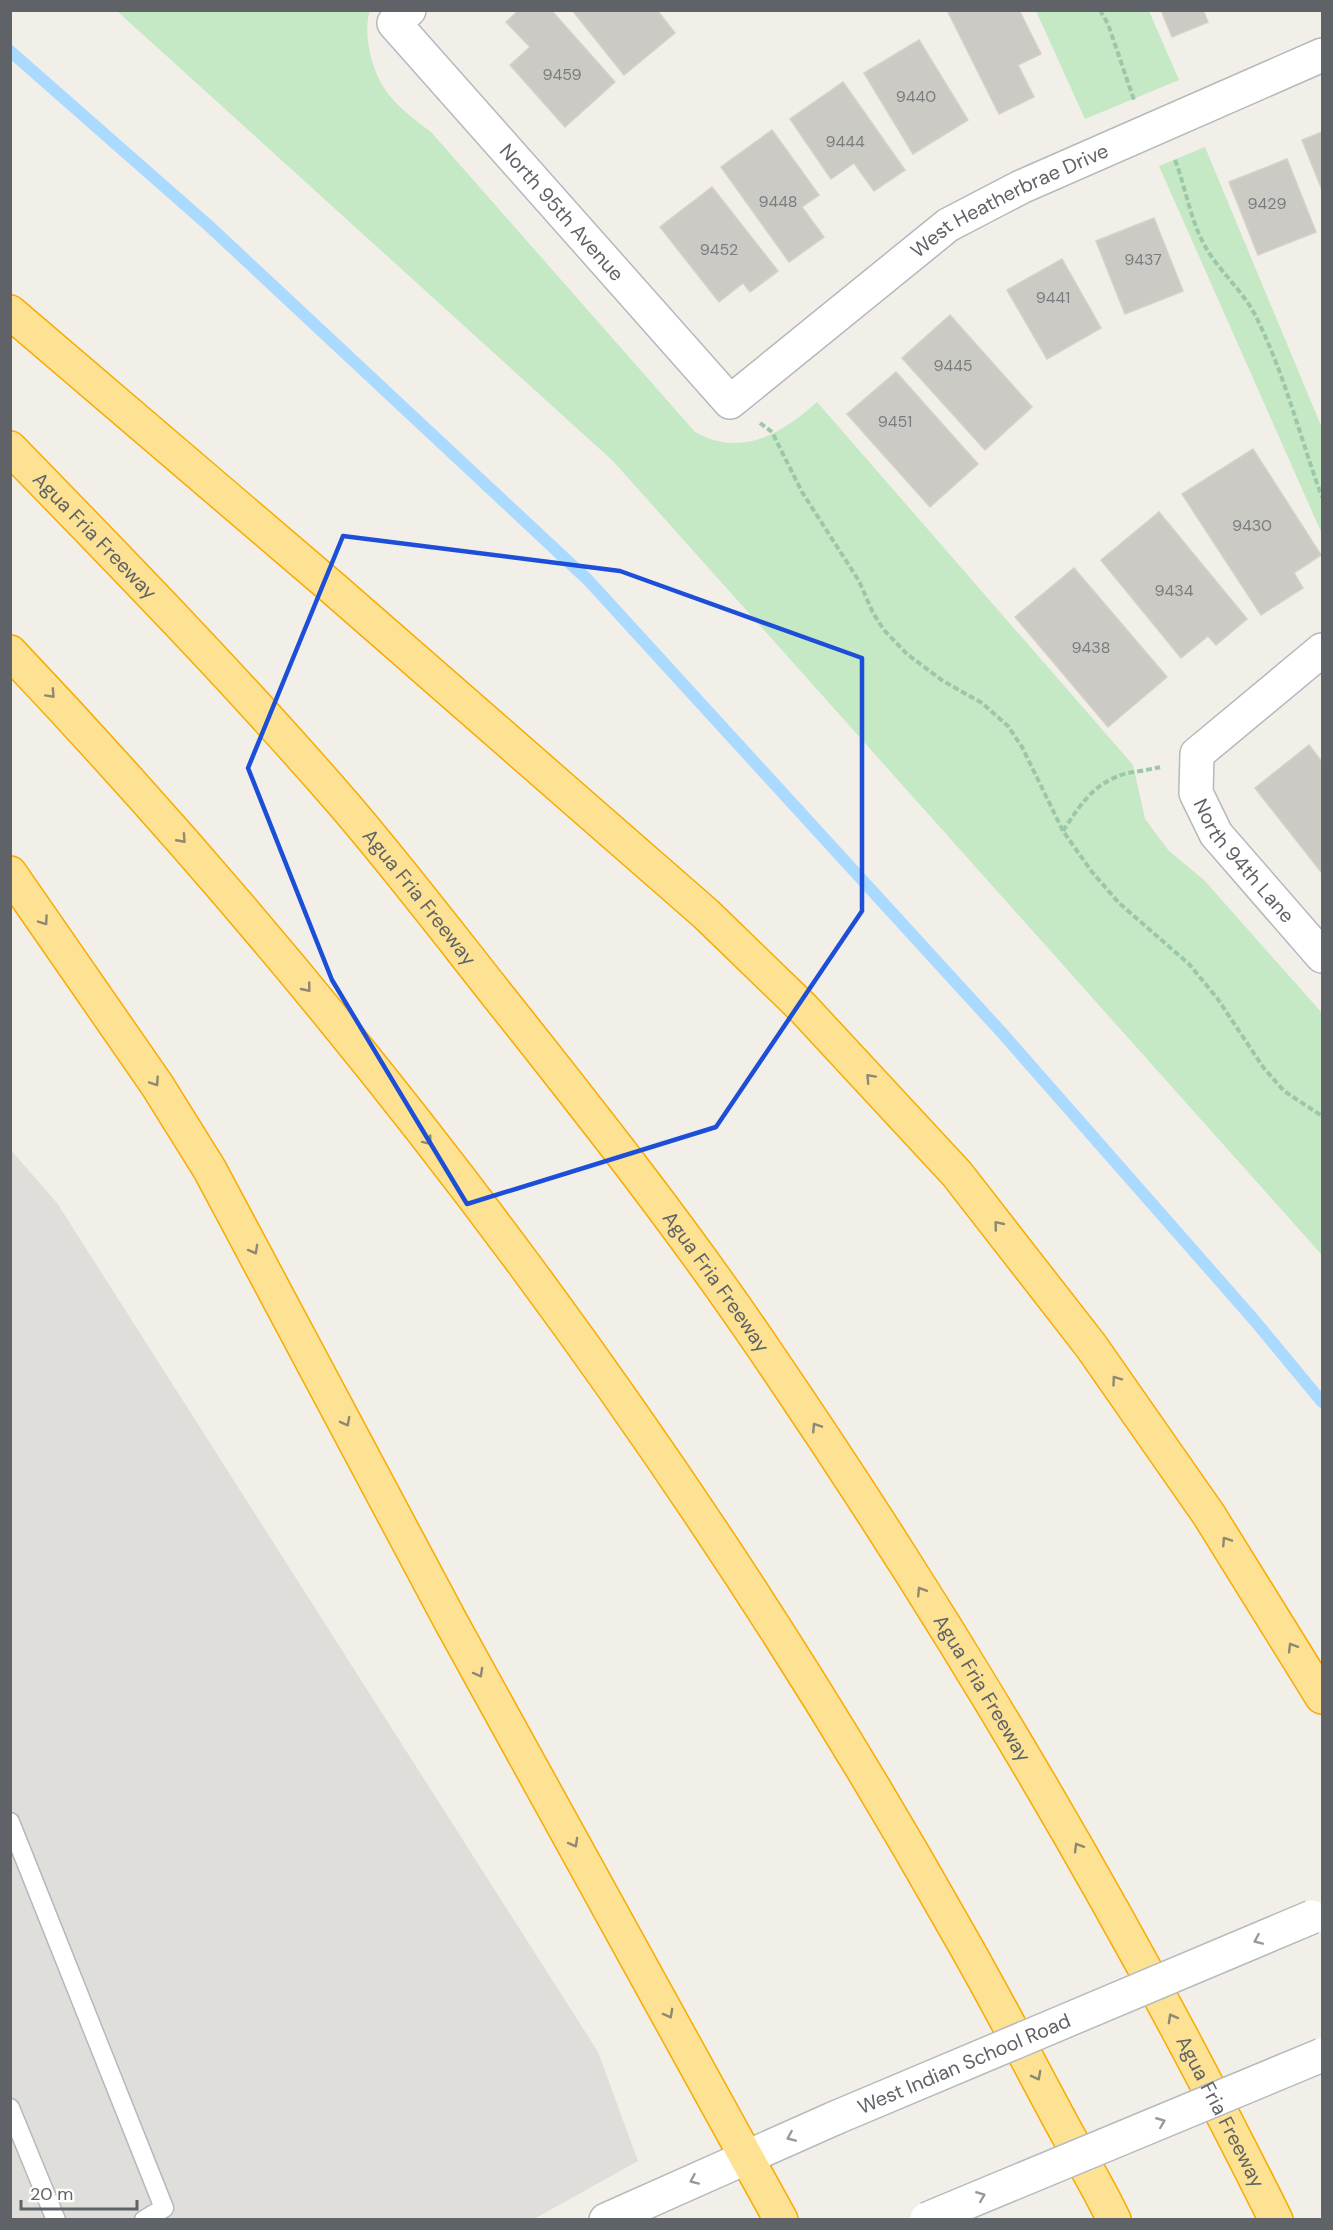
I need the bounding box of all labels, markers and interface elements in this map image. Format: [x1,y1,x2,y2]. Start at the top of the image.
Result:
house number: 9459 [542,64,582,85]
house number: 9440 [896,86,936,107]
house number: 9444 [825,131,865,152]
street label: West Heatherbrae Drive [905,137,1112,263]
street label: North 95th Avenue [494,138,630,287]
house number: 9448 [758,191,798,212]
house number: 9429 [1248,193,1286,214]
house number: 9452 [700,239,738,260]
house number: 9437 [1124,249,1162,270]
house number: 9441 [1036,287,1070,308]
house number: 9445 [933,355,973,376]
house number: 9451 [878,411,912,432]
street label: Agua Fria Freeway [27,466,163,605]
house number: 9430 [1232,515,1272,536]
house number: 9434 [1155,580,1194,601]
house number: 9438 [1072,637,1110,658]
one-way arrow [43,687,54,698]
street label: North 94th Lane [1188,794,1300,928]
street label: Agua Fria Freeway [357,823,482,971]
one-way arrow [175,832,186,842]
one-way arrow [37,914,48,925]
one-way arrow [299,981,310,992]
one-way arrow [866,1074,877,1085]
one-way arrow [148,1076,159,1087]
one-way arrow [421,1134,432,1145]
street label: Agua Fria Freeway [657,1206,776,1358]
one-way arrow [994,1221,1005,1232]
one-way arrow [247,1244,258,1254]
one-way arrow [1112,1376,1123,1387]
one-way arrow [339,1416,350,1427]
one-way arrow [812,1423,823,1434]
one-way arrow [1222,1537,1233,1548]
one-way arrow [918,1587,929,1598]
street label: Agua Fria Freeway [928,1610,1037,1767]
one-way arrow [1288,1643,1299,1653]
one-way arrow [472,1667,484,1677]
one-way arrow [567,1837,578,1848]
one-way arrow [1074,1843,1085,1853]
one-way arrow [1253,1933,1264,1945]
street label: West Indian School Road [854,2007,1074,2120]
one-way arrow [662,2008,673,2018]
one-way arrow [1168,2014,1179,2025]
street label: Agua Fria Freeway [1170,2031,1271,2192]
one-way arrow [1030,2070,1041,2081]
one-way arrow [1155,2117,1166,2129]
one-way arrow [786,2130,797,2142]
scale bar [21,2173,136,2211]
one-way arrow [689,2173,700,2185]
text: 20 m [30,2182,73,2206]
one-way arrow [975,2191,986,2203]

